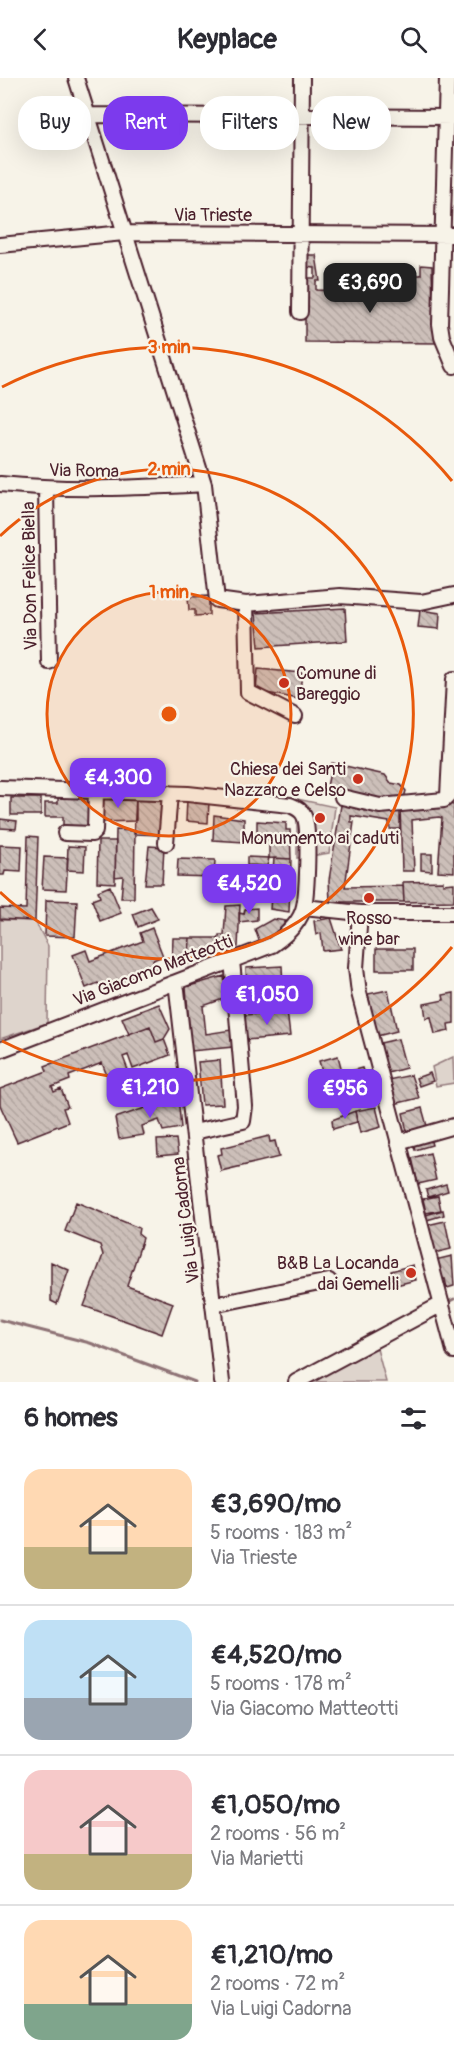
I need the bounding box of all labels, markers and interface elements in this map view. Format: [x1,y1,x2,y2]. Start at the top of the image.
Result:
icon: back [24,23,57,56]
text: Keyplace [177,23,277,56]
icon: search [397,23,430,56]
chip: Buy [18,96,91,150]
chip: Rent [103,96,188,150]
chip: Filters [200,96,299,150]
chip: New [311,96,391,150]
street label: Via Trieste [174,204,252,227]
pin: €3,690 [321,263,419,314]
text: €3,690 [337,270,403,295]
text: 3 min [147,336,191,359]
text: 2 min [147,458,191,481]
street label: Via Roma [49,459,119,483]
street label: Via Don Felice Biella [17,501,43,651]
text: 1 min [149,581,189,604]
place label: Comune di Bareggio [296,662,376,706]
marker: Comune di Bareggio [277,676,291,690]
centre of rings [159,704,179,724]
pin: €4,300 [69,758,167,809]
place label: Chiesa dei Santi Nazzaro e Celso [224,758,346,802]
text: €4,300 [84,765,152,790]
marker: Chiesa dei Santi Nazzaro e Celso [351,772,365,786]
marker: Monumento ai caduti [313,811,327,825]
place label: Monumento ai caduti [241,827,399,850]
pin: €4,520 [200,864,298,915]
text: €4,520 [216,871,282,896]
marker: Rosso wine bar [362,891,376,905]
place label: Rosso wine bar [338,907,400,951]
street label: Via Giacomo Matteotti [70,930,236,1012]
pin: €1,050 [218,975,316,1026]
text: €1,050 [235,982,299,1007]
pin: €1,210 [101,1068,199,1119]
pin: €956 [309,1069,381,1120]
text: €1,210 [121,1075,179,1100]
text: €956 [322,1076,368,1101]
street label: Via Luigi Cadorna [167,1155,205,1285]
place label: B&B La Locanda dai Gemelli [277,1252,399,1296]
marker: B&B La Locanda dai Gemelli [404,1266,418,1280]
text: 6 homes [24,1402,118,1434]
icon: filters [397,1402,430,1435]
text: €3,690/mo [210,1488,341,1520]
icon: home [72,1493,144,1565]
text: 5 rooms · 183 m² [210,1520,352,1545]
text: Via Trieste [210,1545,297,1570]
text: €4,520/mo [210,1639,342,1671]
icon: home [72,1644,144,1716]
text: 5 rooms · 178 m² [210,1671,352,1696]
text: Via Giacomo Matteotti [210,1696,398,1721]
text: €1,050/mo [210,1789,340,1821]
icon: home [72,1794,144,1866]
text: 2 rooms · 56 m² [210,1821,346,1846]
text: Via Marietti [210,1846,303,1871]
text: €1,210/mo [210,1939,333,1971]
icon: home [72,1944,144,2016]
text: 2 rooms · 72 m² [210,1971,345,1996]
text: Via Luigi Cadorna [210,1996,352,2021]

